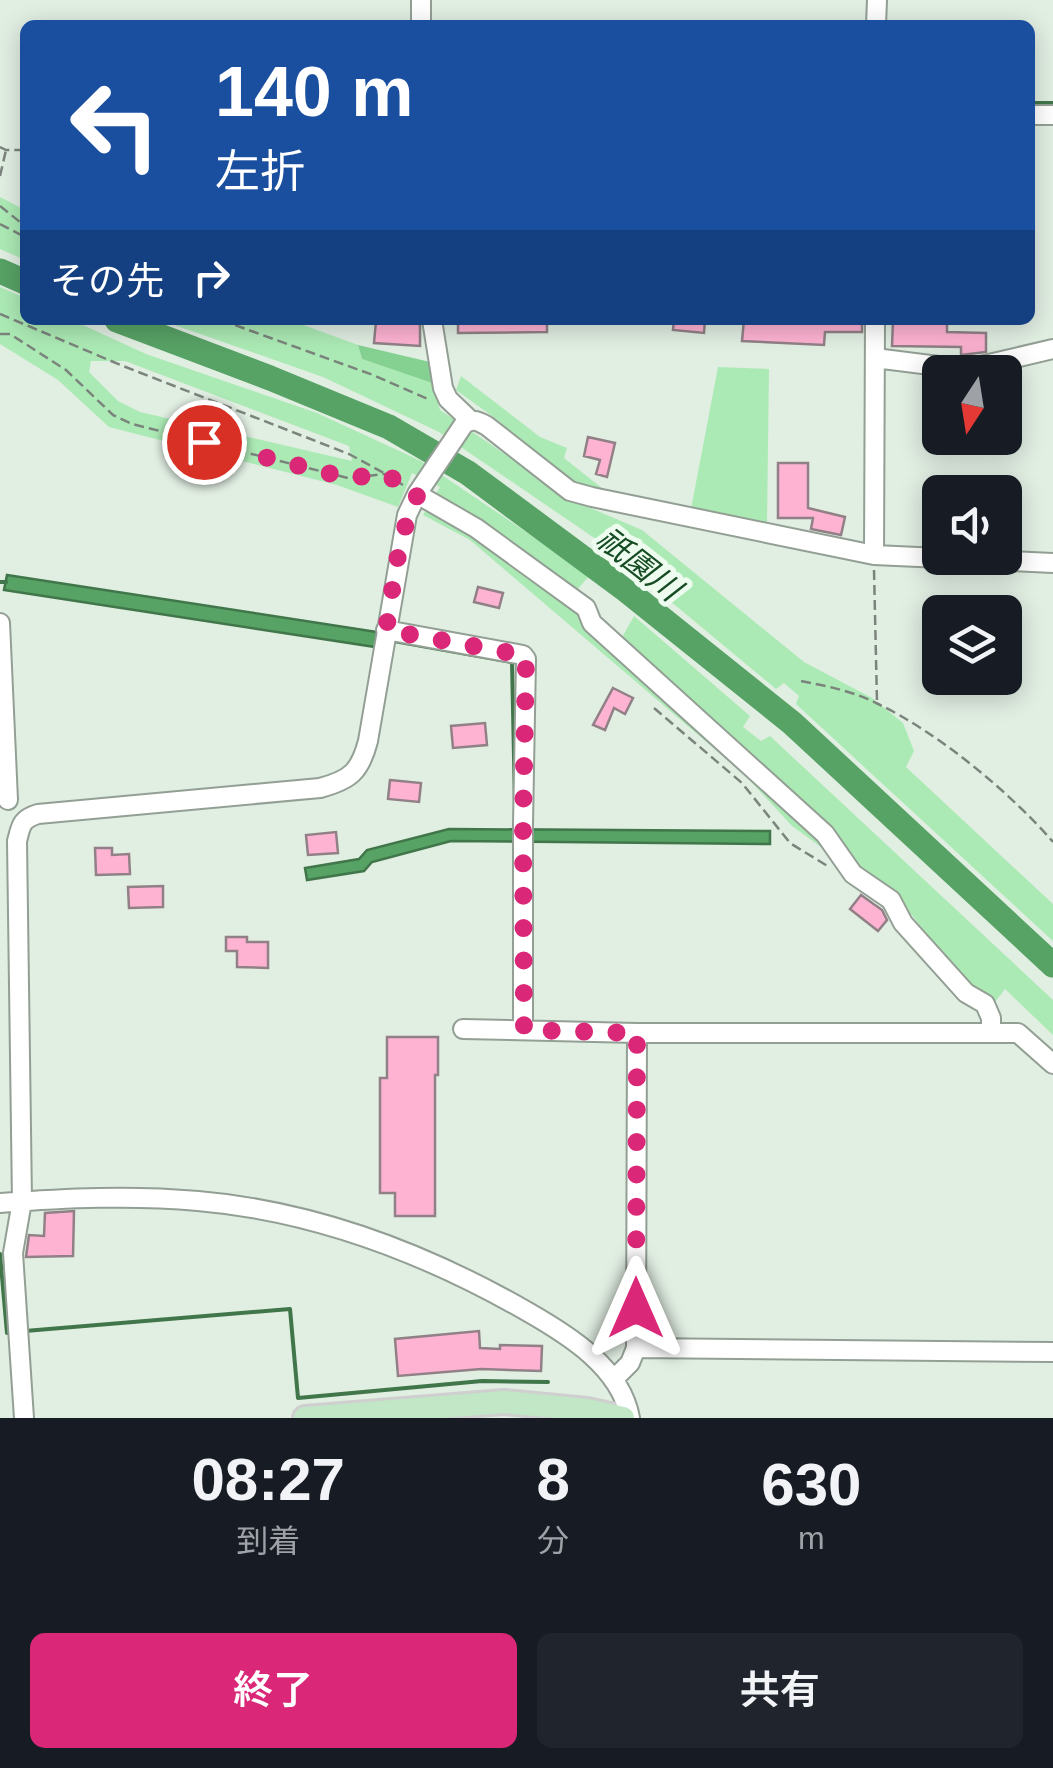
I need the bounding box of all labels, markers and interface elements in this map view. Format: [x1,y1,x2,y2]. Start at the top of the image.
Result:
text: 140 m [215,53,413,131]
icon: left [50,60,180,190]
text: 左折 [215,146,305,197]
icon: right [184,250,239,305]
text: その先 [50,260,164,302]
north arrow [922,355,1022,455]
map controls [922,355,1022,695]
pin [162,400,247,485]
icon: arrive [177,415,232,470]
button: sound [922,475,1022,575]
water label: 祇園川 [590,520,690,610]
button: layers [922,595,1022,695]
position arrow [584,1256,688,1360]
text: 08:27 [192,1446,345,1513]
text: 8 [536,1446,570,1513]
text: 630 [761,1451,861,1518]
text: m [798,1520,825,1556]
text: 到着 [236,1523,300,1559]
text: 分 [537,1523,569,1559]
button: 終了 [30,1633,517,1748]
button: 共有 [537,1633,1023,1748]

